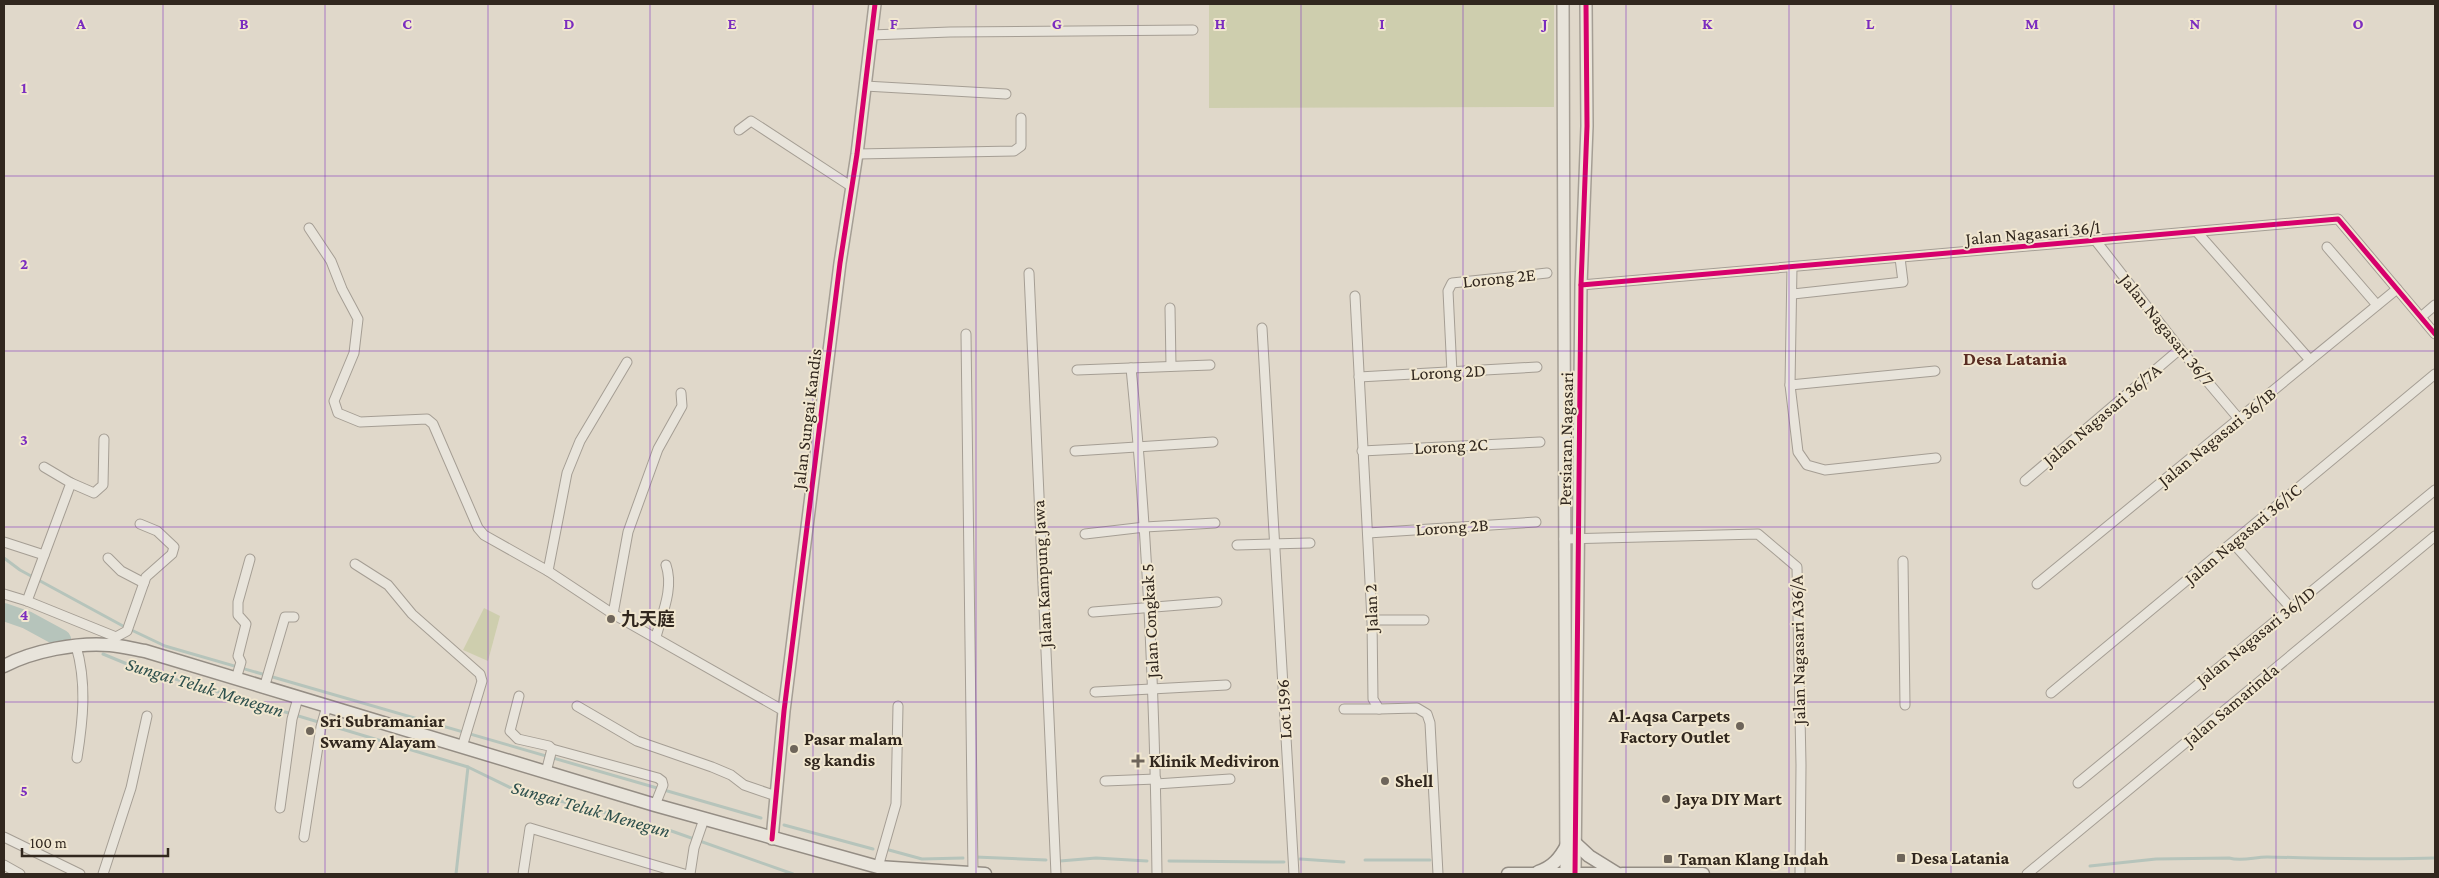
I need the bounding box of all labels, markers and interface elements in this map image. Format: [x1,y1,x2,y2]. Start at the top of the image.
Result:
text: A [75,15,86,32]
text: B [239,15,249,32]
text: C [402,15,412,32]
text: D [563,15,575,32]
text: E [727,15,737,32]
text: F [890,15,899,32]
text: G [1052,15,1062,32]
text: H [1215,15,1226,32]
text: I [1379,15,1385,32]
text: J [1540,15,1548,32]
text: K [1702,15,1713,32]
text: L [1866,15,1875,32]
text: M [2025,15,2039,32]
text: N [2190,15,2201,32]
text: O [2352,15,2364,32]
text: 1 [21,79,27,96]
street label: Jalan Nagasari 36/1 [1963,217,2101,249]
text: 2 [20,255,28,272]
street label: Lorong 2E [1462,264,1537,292]
street label: Jalan Nagasari 36/7 [2114,268,2218,390]
street label: Jalan Sungai Kandis [788,347,826,493]
district label: Desa Latania [1963,348,2068,369]
street label: Jalan Nagasari 36/7A [2037,359,2166,472]
street label: Lorong 2D [1410,360,1486,384]
street label: Persiaran Nagasari [1555,372,1577,506]
street label: Jalan Nagasari 36/1B [2153,383,2280,492]
text: 3 [20,431,28,448]
street label: Lorong 2C [1414,434,1489,458]
street label: Jalan Nagasari 36/1C [2179,479,2306,590]
street label: Jalan Kampung Jawa [1028,499,1056,651]
street label: Lorong 2B [1415,514,1489,540]
street label: Jalan Congkak 5 [1137,563,1163,681]
street label: Jalan Nagasari A36/A [1787,574,1809,727]
street label: Jalan Nagasari 36/1D [2191,582,2320,691]
street label: Jalan 2 [1360,583,1382,635]
text: 4 [20,606,29,623]
place label: 九天庭 [621,609,675,629]
marker: 九天庭 [605,613,617,625]
water label: Sungai Teluk Menegun [123,653,287,721]
street label: Jalan Samarinda [2178,659,2283,752]
street label: Lot 1596 [1272,679,1296,739]
place label: Al-Aqsa Carpets Factory Outlet [1608,706,1731,747]
place label: Sri Subramaniar Swamy Alayam [320,711,445,752]
marker: Al-Aqsa Carpets Factory Outlet [1734,720,1746,732]
marker: Sri Subramaniar Swamy Alayam [304,725,316,737]
place label: Pasar malam sg kandis [804,729,903,770]
marker: Pasar malam sg kandis [788,743,800,755]
place label: Klinik Mediviron [1149,751,1280,771]
marker: Klinik Mediviron [1131,754,1145,768]
place label: Shell [1395,771,1433,791]
marker: Shell [1379,775,1391,787]
water label: Sungai Teluk Menegun [509,776,673,842]
text: 5 [20,782,28,799]
place label: Jaya DIY Mart [1674,789,1782,809]
marker: Jaya DIY Mart [1660,793,1672,805]
scale bar [22,826,169,858]
text: 100 m [30,835,67,851]
place label: Desa Latania [1911,848,2010,868]
place label: Taman Klang Indah [1678,849,1829,869]
marker: Desa Latania [1895,852,1907,864]
marker: Taman Klang Indah [1662,853,1674,865]

